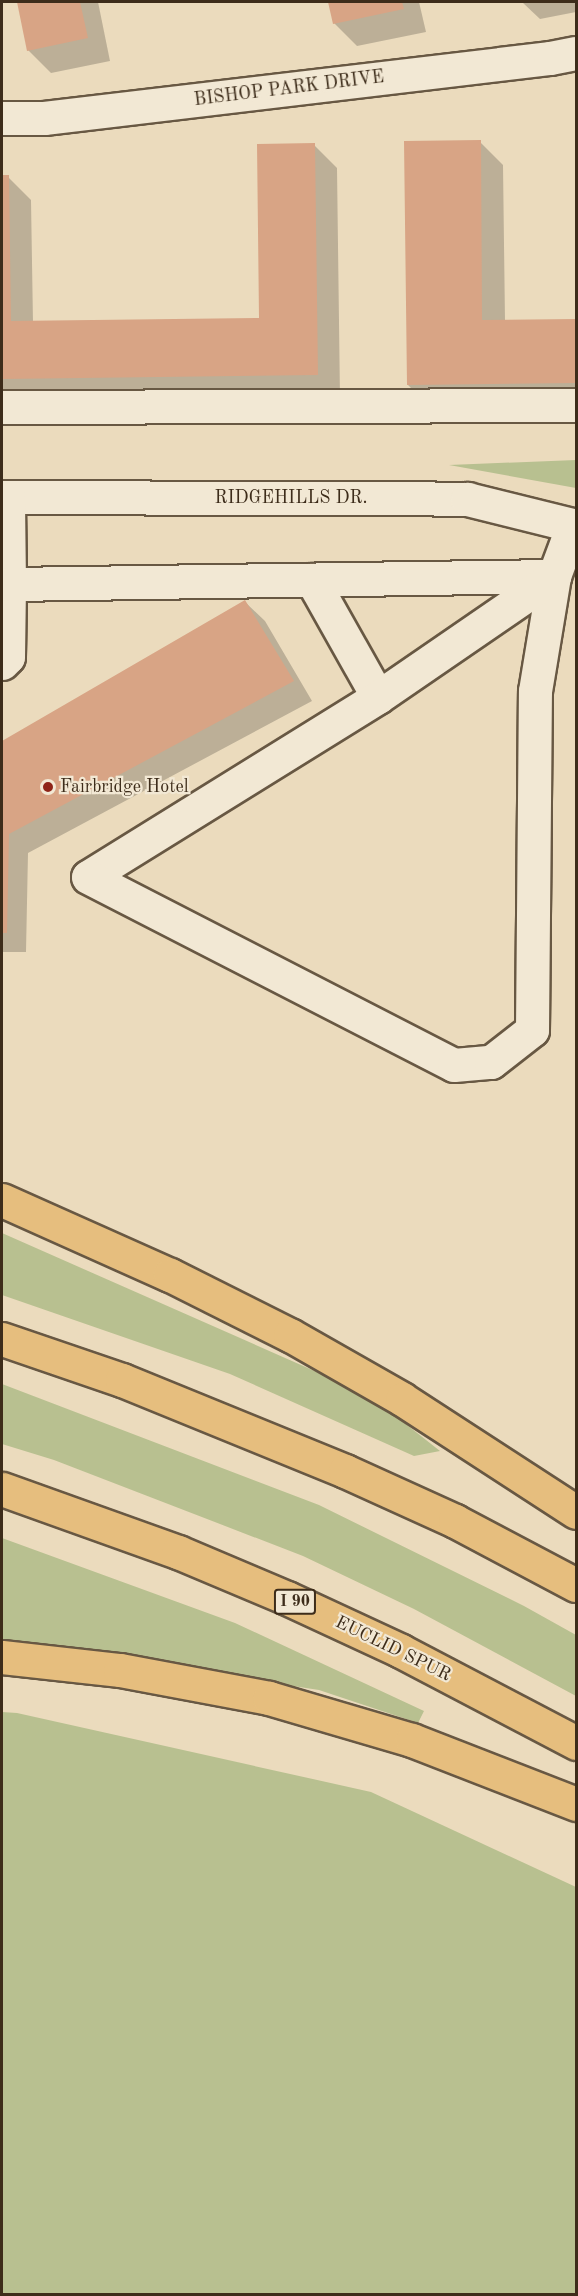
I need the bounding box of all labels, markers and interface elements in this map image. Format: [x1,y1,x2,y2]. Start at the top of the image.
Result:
street label: BISHOP PARK DRIVE [193,67,385,111]
street label: RIDGEHILLS DR. [215,487,367,509]
place label: Fairbridge Hotel [60,776,189,798]
marker: Fairbridge Hotel [41,780,55,794]
road number: I 90 [272,1589,318,1615]
street label: EUCLID SPUR [332,1612,454,1686]

